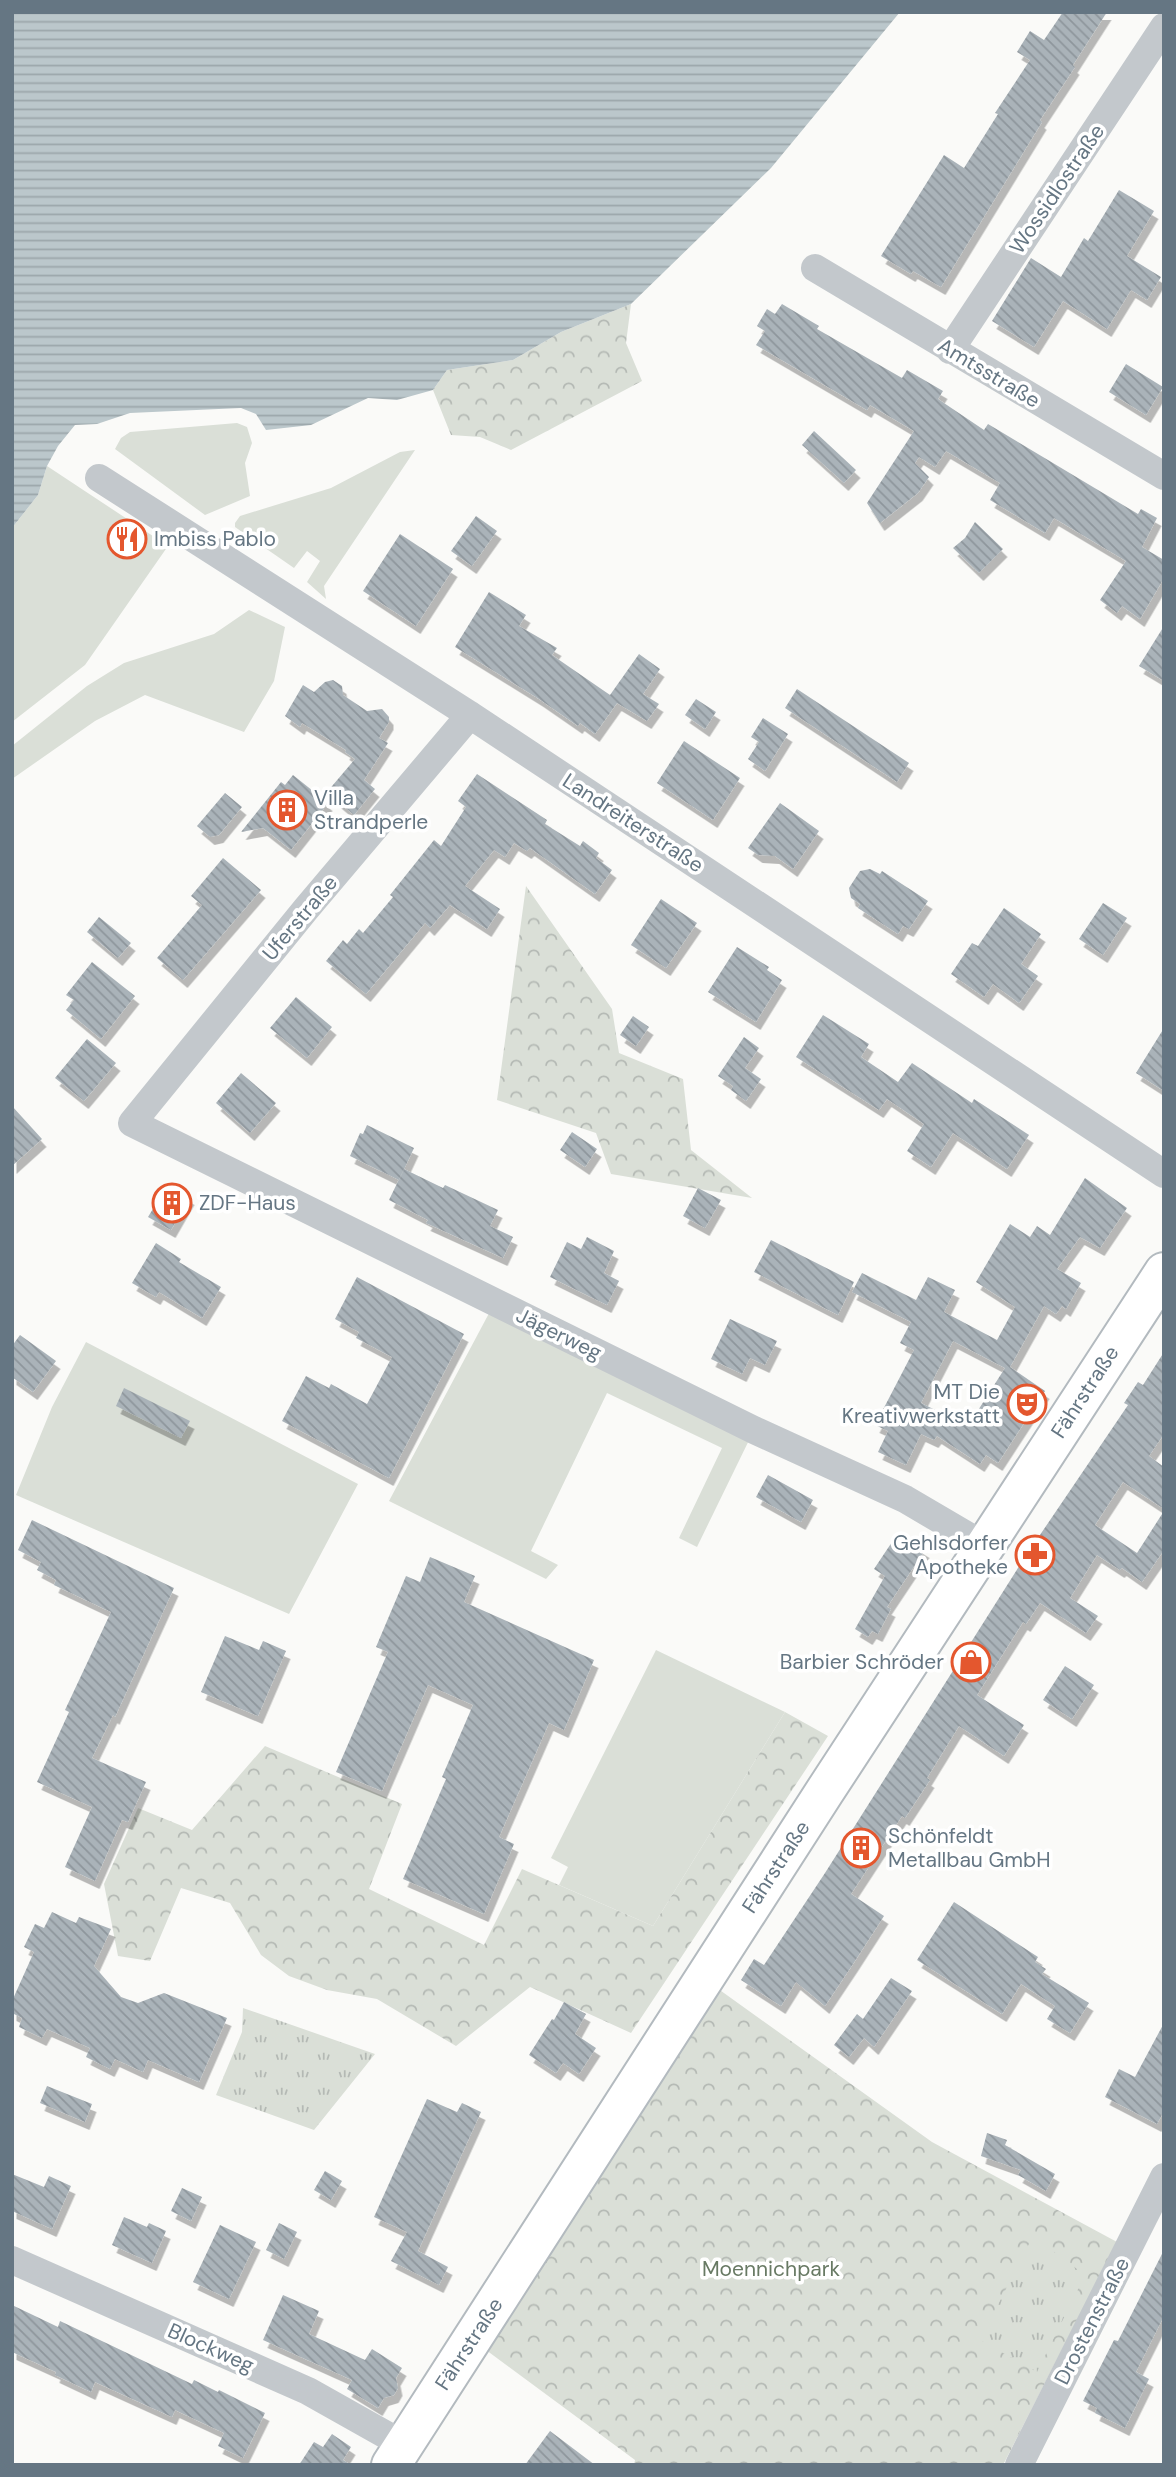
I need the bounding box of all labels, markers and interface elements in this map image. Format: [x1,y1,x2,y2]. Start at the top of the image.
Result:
street label: Wossidlostraße [1003,118,1111,259]
street label: Amtsstraße [933,332,1045,415]
restaurant icon: Imbiss Pablo [106,518,148,560]
place label: Imbiss Pablo [154,525,276,553]
street label: Landreiterstraße [557,767,709,879]
place label: Villa Strandperle [314,784,428,836]
building icon: Villa Strandperle [266,789,308,831]
street label: Uferstraße [256,869,344,967]
building icon: ZDF-Haus [151,1182,193,1224]
place label: ZDF-Haus [199,1189,296,1217]
street label: Jägerweg [511,1301,607,1367]
street label: Fährstraße [1045,1340,1125,1444]
place label: MT Die Kreativwerkstatt [842,1378,1000,1430]
theatre icon: MT Die Kreativwerkstatt [1006,1383,1048,1425]
place label: Gehlsdorfer Apotheke [893,1529,1008,1581]
pharmacy icon: Gehlsdorfer Apotheke [1014,1534,1056,1576]
shop icon: Barbier Schröder [950,1641,992,1683]
place label: Barbier Schröder [780,1648,944,1676]
street label: Fährstraße [736,1815,816,1919]
place label: Schönfeldt Metallbau GmbH [888,1822,1051,1874]
building icon: Schönfeldt Metallbau GmbH [840,1827,882,1869]
street label: Drostenstraße [1048,2253,1136,2389]
park label: Moennichpark [702,2255,841,2283]
street label: Fährstraße [429,2292,509,2396]
street label: Blockweg [163,2317,259,2380]

